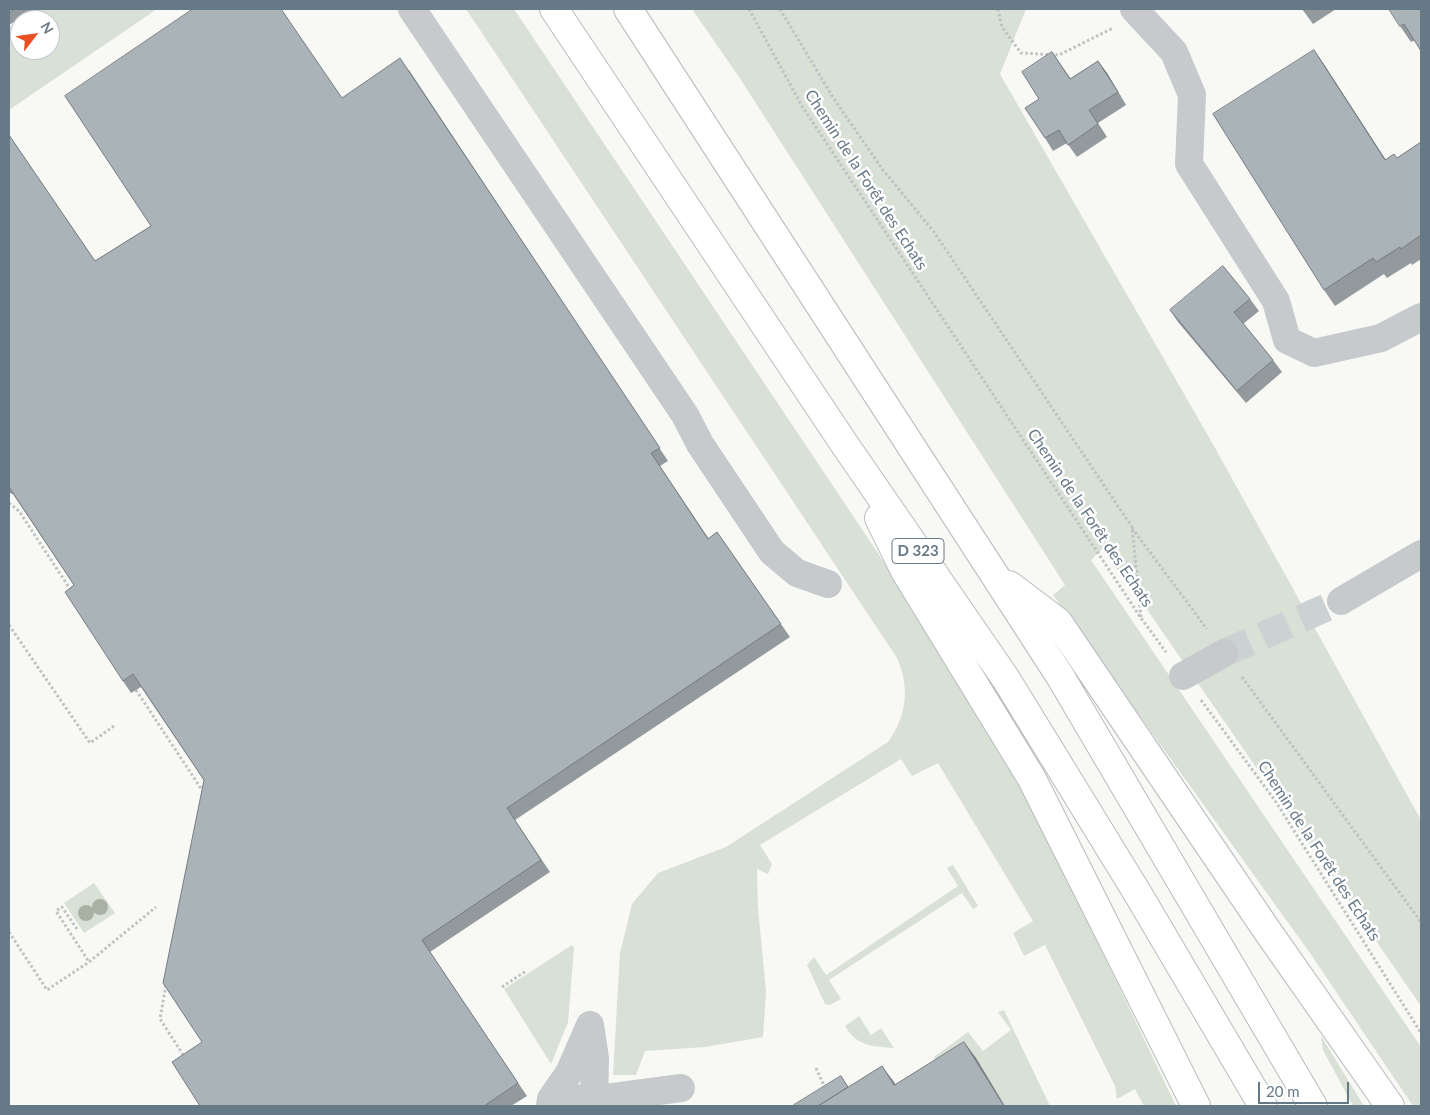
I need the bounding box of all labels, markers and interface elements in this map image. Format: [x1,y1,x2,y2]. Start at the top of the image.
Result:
north arrow [10,10,60,60]
text: N [37,19,58,37]
street label: Chemin de la Forêt des Echats [801,86,931,274]
street label: Chemin de la Forêt des Echats [1023,425,1157,611]
road number: D 323 [892,538,944,564]
street label: Chemin de la Forêt des Echats [1254,757,1384,945]
scale bar [1260,1072,1351,1104]
text: 20 m [1266,1082,1300,1100]

